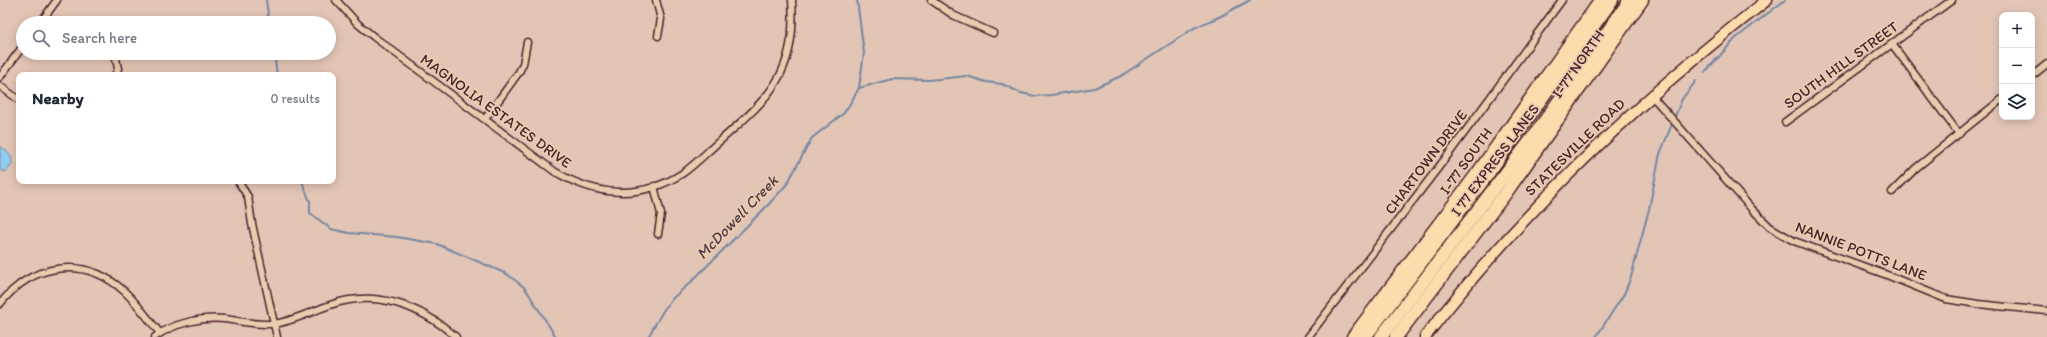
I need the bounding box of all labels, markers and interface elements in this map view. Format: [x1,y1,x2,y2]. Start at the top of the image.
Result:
map controls [1999,12,2035,120]
button: + [1999,12,2035,48]
search box [16,16,336,60]
street label: SOUTH HILL STREET [1780,17,1902,113]
icon: search [30,27,52,49]
street label: I-77 NORTH [1548,27,1608,101]
text: Search here [62,29,137,47]
button: − [1999,48,2035,84]
street label: MAGNOLIA ESTATES DRIVE [417,50,575,172]
button: layers [1999,84,2035,120]
text: Nearby [32,88,84,108]
text: 0 results [270,91,320,106]
street label: STATESVILLE ROAD [1521,94,1629,200]
street label: I 77 EXPRESS LANES [1447,100,1543,220]
street label: CHARTOWN DRIVE [1381,106,1471,218]
street label: I-77 SOUTH [1436,124,1496,198]
water label: McDowell Creek [692,171,782,263]
street label: NANNIE POTTS LANE [1793,218,1929,284]

